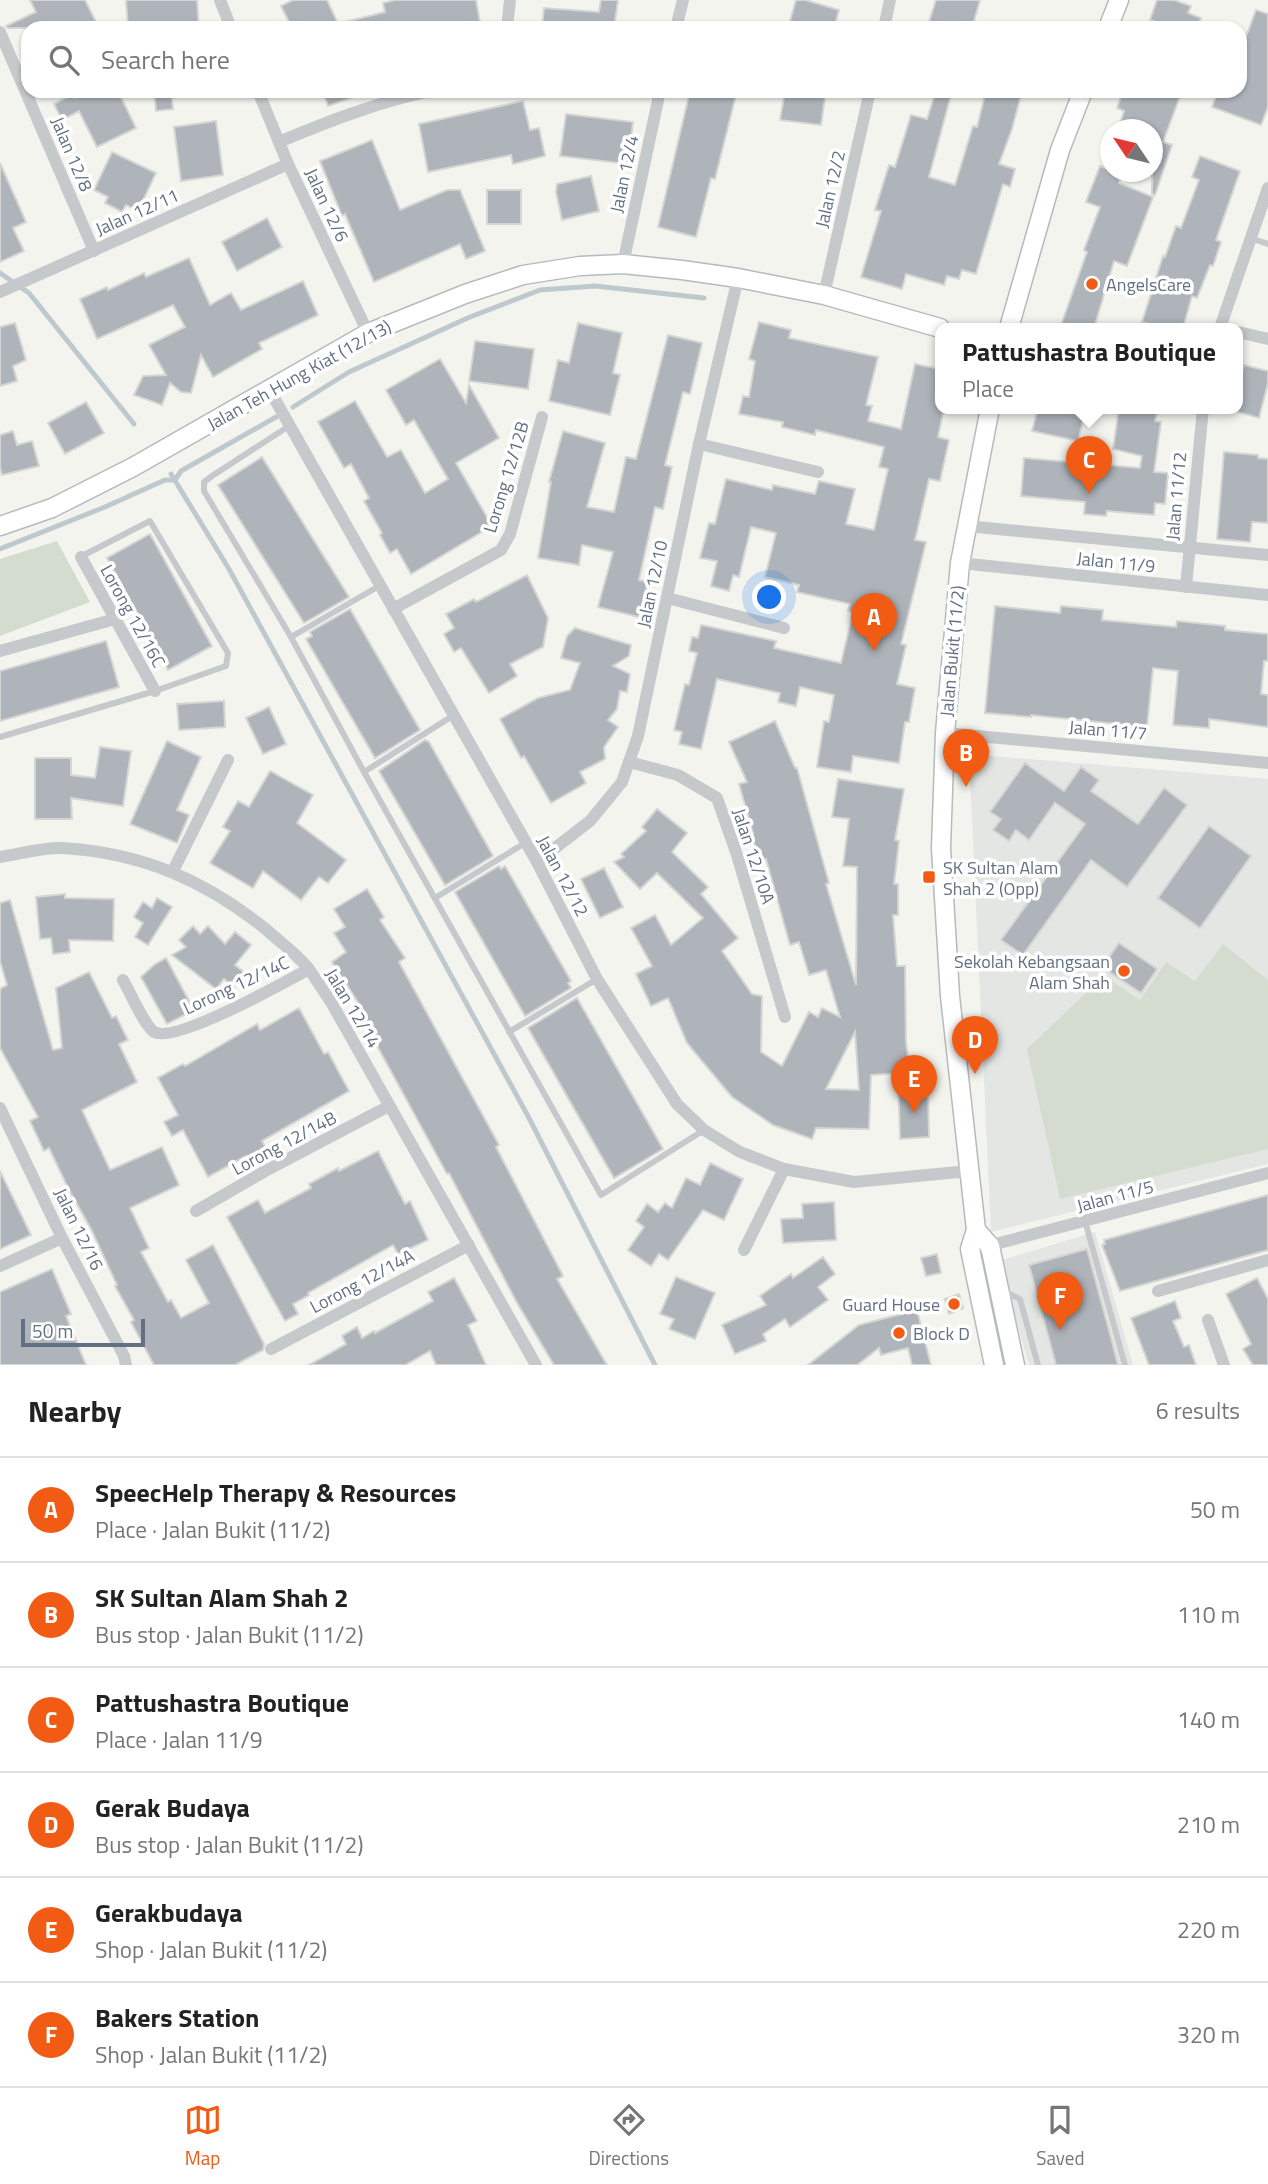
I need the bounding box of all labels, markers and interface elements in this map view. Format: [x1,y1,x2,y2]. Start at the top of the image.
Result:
search box [21,21,1247,98]
text: Search here [101,40,230,79]
icon: search [45,41,83,79]
street label: Jalan 12/8 [44,113,100,195]
north arrow [1100,119,1163,182]
street label: Jalan 12/4 [603,133,645,215]
street label: Jalan 12/2 [808,148,852,230]
street label: Jalan 12/6 [298,164,356,246]
street label: Jalan 12/11 [91,182,183,242]
place label: AngelsCare [1106,271,1191,298]
marker: AngelsCare [1084,276,1100,292]
street label: Jalan Teh Hung Kiat (12/13) [202,313,396,437]
popup [935,323,1243,414]
text: Pattushastra Boutique [962,332,1216,371]
text: Place [962,371,1014,406]
street label: Lorong 12/12B [476,418,536,536]
pin: C [1066,436,1112,494]
street label: Jalan 11/12 [1159,451,1193,541]
street label: Jalan 12/10 [630,538,674,630]
street label: Jalan 11/9 [1075,544,1157,580]
street label: Lorong 12/16C [94,560,173,673]
your location [752,580,786,614]
street label: Jalan Bukit (11/2) [933,584,971,718]
pin: A [851,593,897,651]
street label: Jalan 11/7 [1068,713,1148,747]
pin: B [943,729,989,787]
street label: Jalan 12/10A [726,805,782,908]
street label: Jalan 12/12 [530,830,596,922]
place label: SK Sultan Alam Shah 2 (Opp) [943,854,1058,902]
marker: SK Sultan Alam Shah 2 (Opp) [921,869,937,885]
place label: Sekolah Kebangsaan Alam Shah [954,948,1110,996]
street label: Lorong 12/14C [179,949,294,1021]
street label: Jalan 12/14 [319,963,387,1053]
marker: Sekolah Kebangsaan Alam Shah [1116,963,1132,979]
pin: D [952,1016,998,1074]
pin: E [891,1055,937,1113]
street label: Lorong 12/14B [227,1104,341,1182]
street label: Jalan 11/5 [1074,1173,1156,1219]
street label: Jalan 12/16 [47,1183,111,1275]
street label: Lorong 12/14A [305,1242,419,1320]
pin: F [1037,1272,1083,1330]
place label: Guard House [842,1291,940,1318]
marker: Guard House [946,1296,962,1312]
scale bar [21,1316,145,1348]
text: 50 m [32,1316,73,1345]
place label: Block D [913,1320,970,1347]
marker: Block D [891,1325,907,1341]
text: Nearby [28,1388,121,1434]
text: 6 results [1156,1393,1240,1428]
text: SpeecHelp Therapy & Resources [95,1473,456,1512]
text: A [44,1492,58,1527]
text: 50 m [1190,1492,1240,1527]
text: Place · Jalan Bukit (11/2) [95,1512,330,1547]
text: SK Sultan Alam Shah 2 [95,1578,349,1617]
text: B [44,1597,58,1632]
text: 110 m [1177,1597,1240,1632]
text: Bus stop · Jalan Bukit (11/2) [95,1617,364,1652]
text: Pattushastra Boutique [95,1683,349,1722]
text: C [45,1702,57,1737]
text: 140 m [1177,1702,1240,1737]
text: Place · Jalan 11/9 [95,1722,263,1757]
text: Gerak Budaya [95,1788,250,1827]
text: D [44,1807,58,1842]
text: 210 m [1177,1807,1240,1842]
text: Bus stop · Jalan Bukit (11/2) [95,1827,364,1862]
text: Gerakbudaya [95,1893,242,1932]
text: E [45,1912,57,1947]
text: 220 m [1177,1912,1240,1947]
text: Shop · Jalan Bukit (11/2) [95,1932,327,1967]
text: Bakers Station [95,1998,259,2037]
text: F [45,2017,57,2052]
text: 320 m [1177,2017,1240,2052]
text: Shop · Jalan Bukit (11/2) [95,2037,327,2072]
tab: Map [184,2101,222,2172]
tab: Directions [589,2101,669,2172]
tab: Saved [1036,2101,1084,2172]

